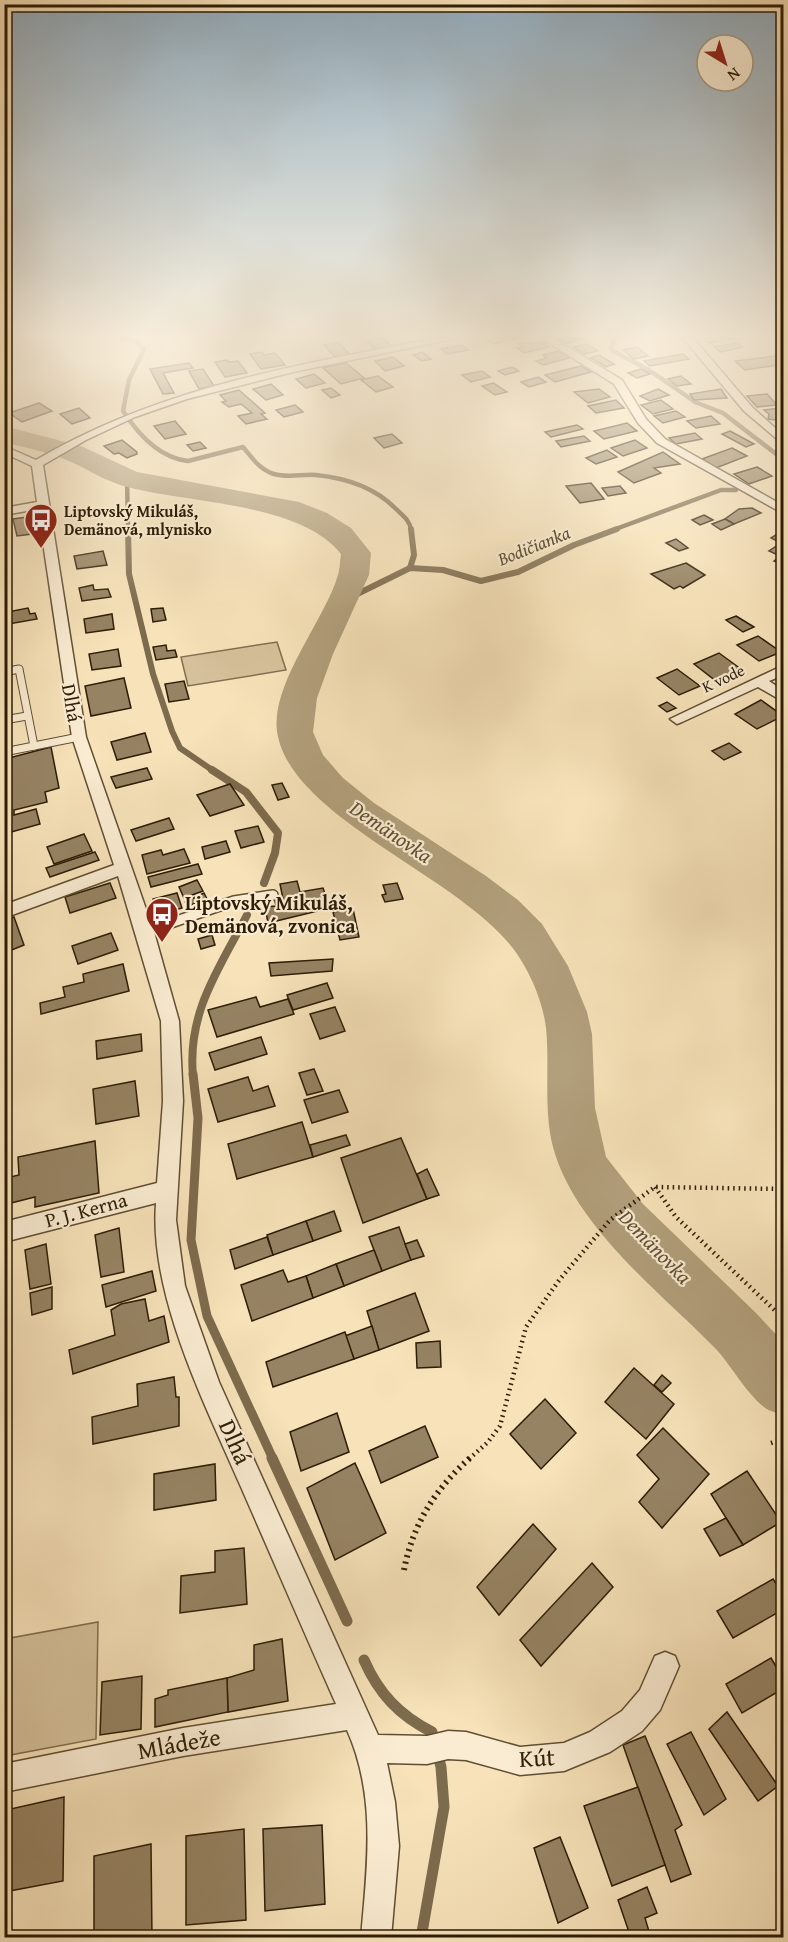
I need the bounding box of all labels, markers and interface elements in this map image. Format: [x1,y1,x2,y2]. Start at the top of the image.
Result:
north arrow [695,33,755,93]
text: N [722,62,746,88]
place label: Liptovský Mikuláš, Demänová, mlynisko [64,499,212,541]
bus stop icon: Liptovský Mikuláš, Demänová, mlynisko [23,502,59,549]
water label: Bodičianka [493,519,575,573]
street label: K vode [698,658,748,698]
street label: Dlhá [55,681,90,725]
water label: Demänovka [343,792,439,871]
place label: Liptovský Mikuláš, Demänová, zvonica [185,888,356,940]
bus stop icon: Liptovský Mikuláš, Demänová, zvonica [144,896,180,943]
street label: P. J. Kerna [42,1185,131,1234]
water label: Demänovka [611,1202,699,1291]
street label: Dlhá [210,1414,261,1471]
street label: Mládeže [135,1719,223,1768]
street label: Kút [518,1739,556,1776]

